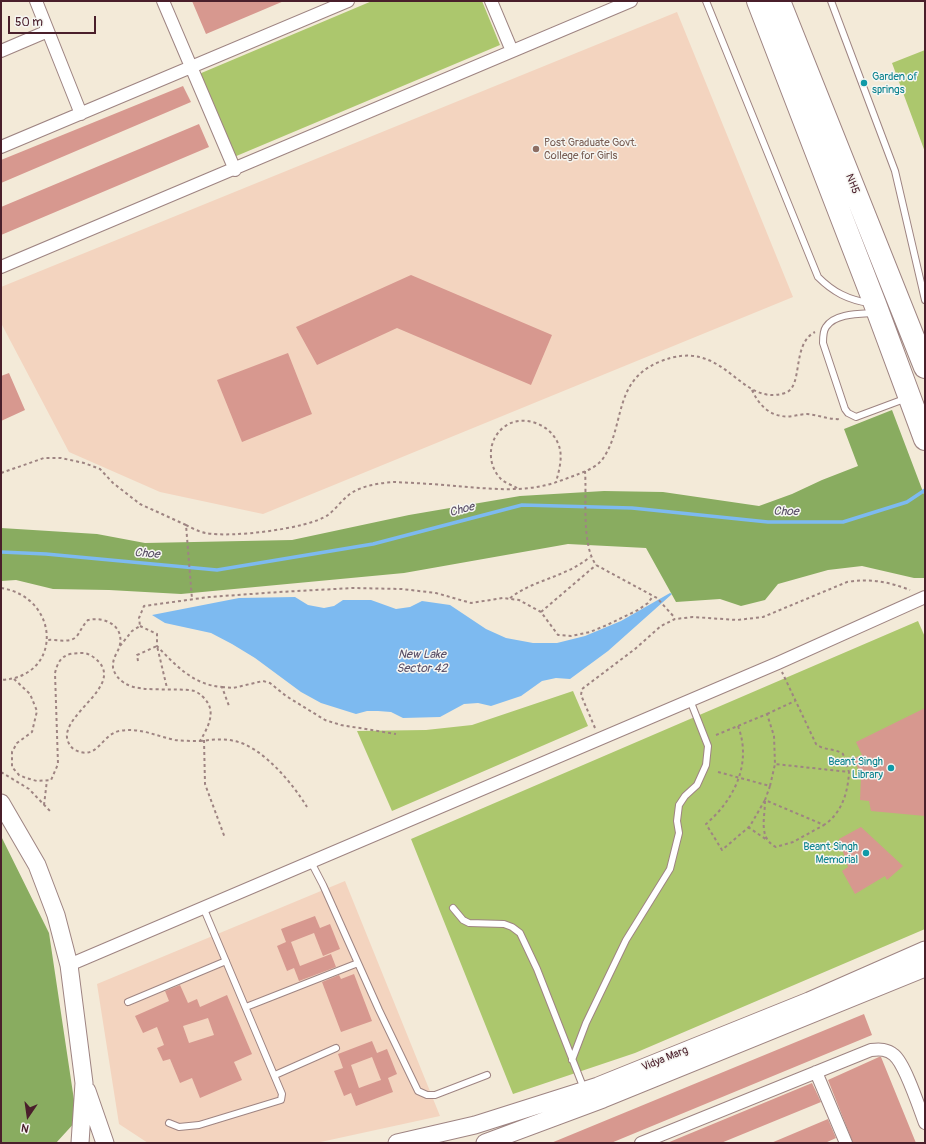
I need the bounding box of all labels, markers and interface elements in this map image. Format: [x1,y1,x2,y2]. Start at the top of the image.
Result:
scale bar [10,8,98,34]
text: 50 m [15,15,43,30]
place label: Garden of springs [872,70,918,96]
marker: Garden of springs [859,78,869,88]
place label: Post Graduate Govt. College for Girls [544,136,637,162]
marker: Post Graduate Govt. College for Girls [531,144,541,154]
street label: NH5 [842,172,862,196]
water label: Choe [448,500,476,520]
water label: Choe [773,505,799,519]
water label: Choe [134,546,160,562]
water label: New Lake Sector 42 [397,648,447,676]
place label: Beant Singh Library [828,755,883,781]
marker: Beant Singh Library [886,763,896,773]
place label: Beant Singh Memorial [803,840,858,866]
marker: Beant Singh Memorial [861,848,871,858]
street label: Vidya Marg [640,1044,690,1074]
north arrow [8,1096,48,1136]
text: N [20,1121,30,1135]

